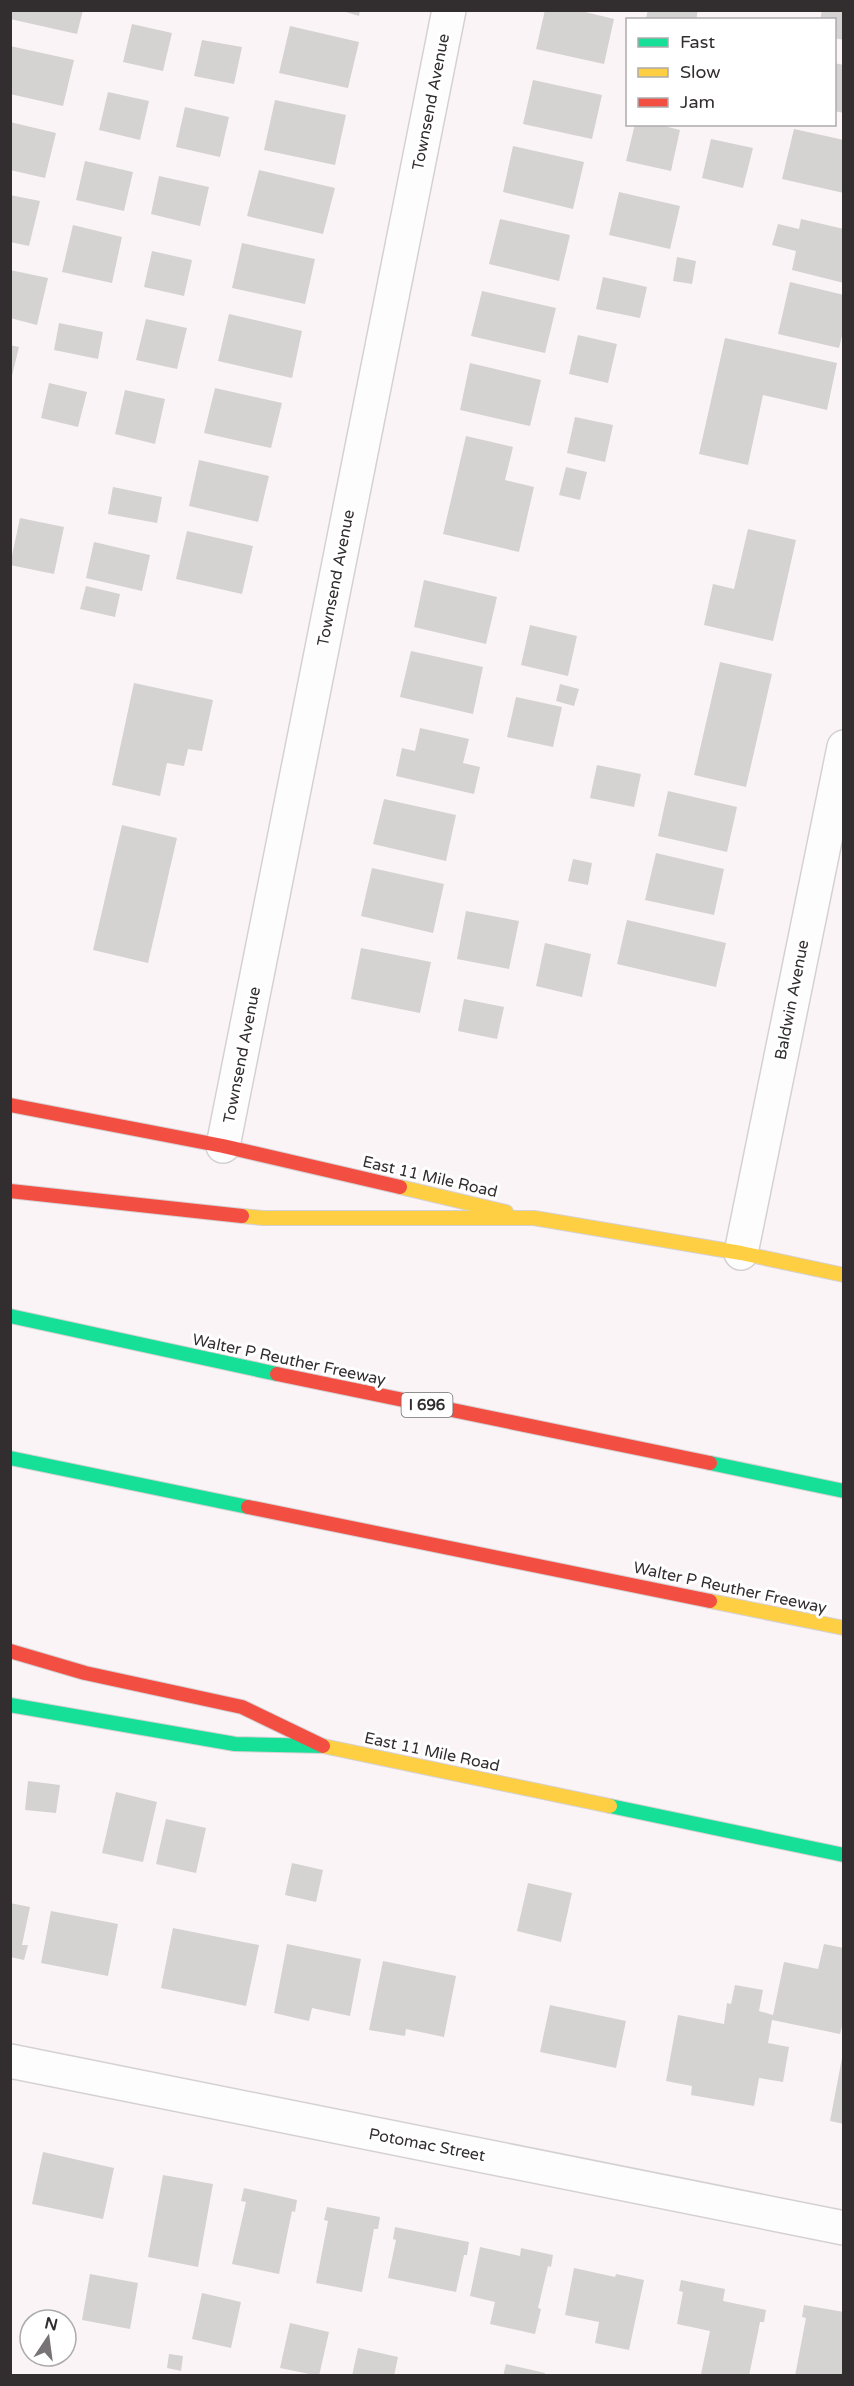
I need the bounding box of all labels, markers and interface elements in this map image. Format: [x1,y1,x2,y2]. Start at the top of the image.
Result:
legend [626,18,836,126]
text: Fast [680,31,715,53]
street label: Townsend Avenue [408,32,454,172]
text: Slow [680,61,721,83]
text: Jam [680,91,715,113]
street label: Townsend Avenue [313,508,359,648]
street label: Baldwin Avenue [771,938,813,1062]
street label: Townsend Avenue [219,985,265,1125]
street label: East 11 Mile Road [361,1152,499,1202]
street label: Walter P Reuther Freeway [190,1330,388,1390]
road number: I 696 [402,1393,452,1417]
street label: Walter P Reuther Freeway [631,1558,829,1618]
street label: East 11 Mile Road [362,1728,502,1776]
street label: Potomac Street [367,2124,487,2166]
north arrow [18,2308,78,2368]
text: N [43,2313,60,2336]

